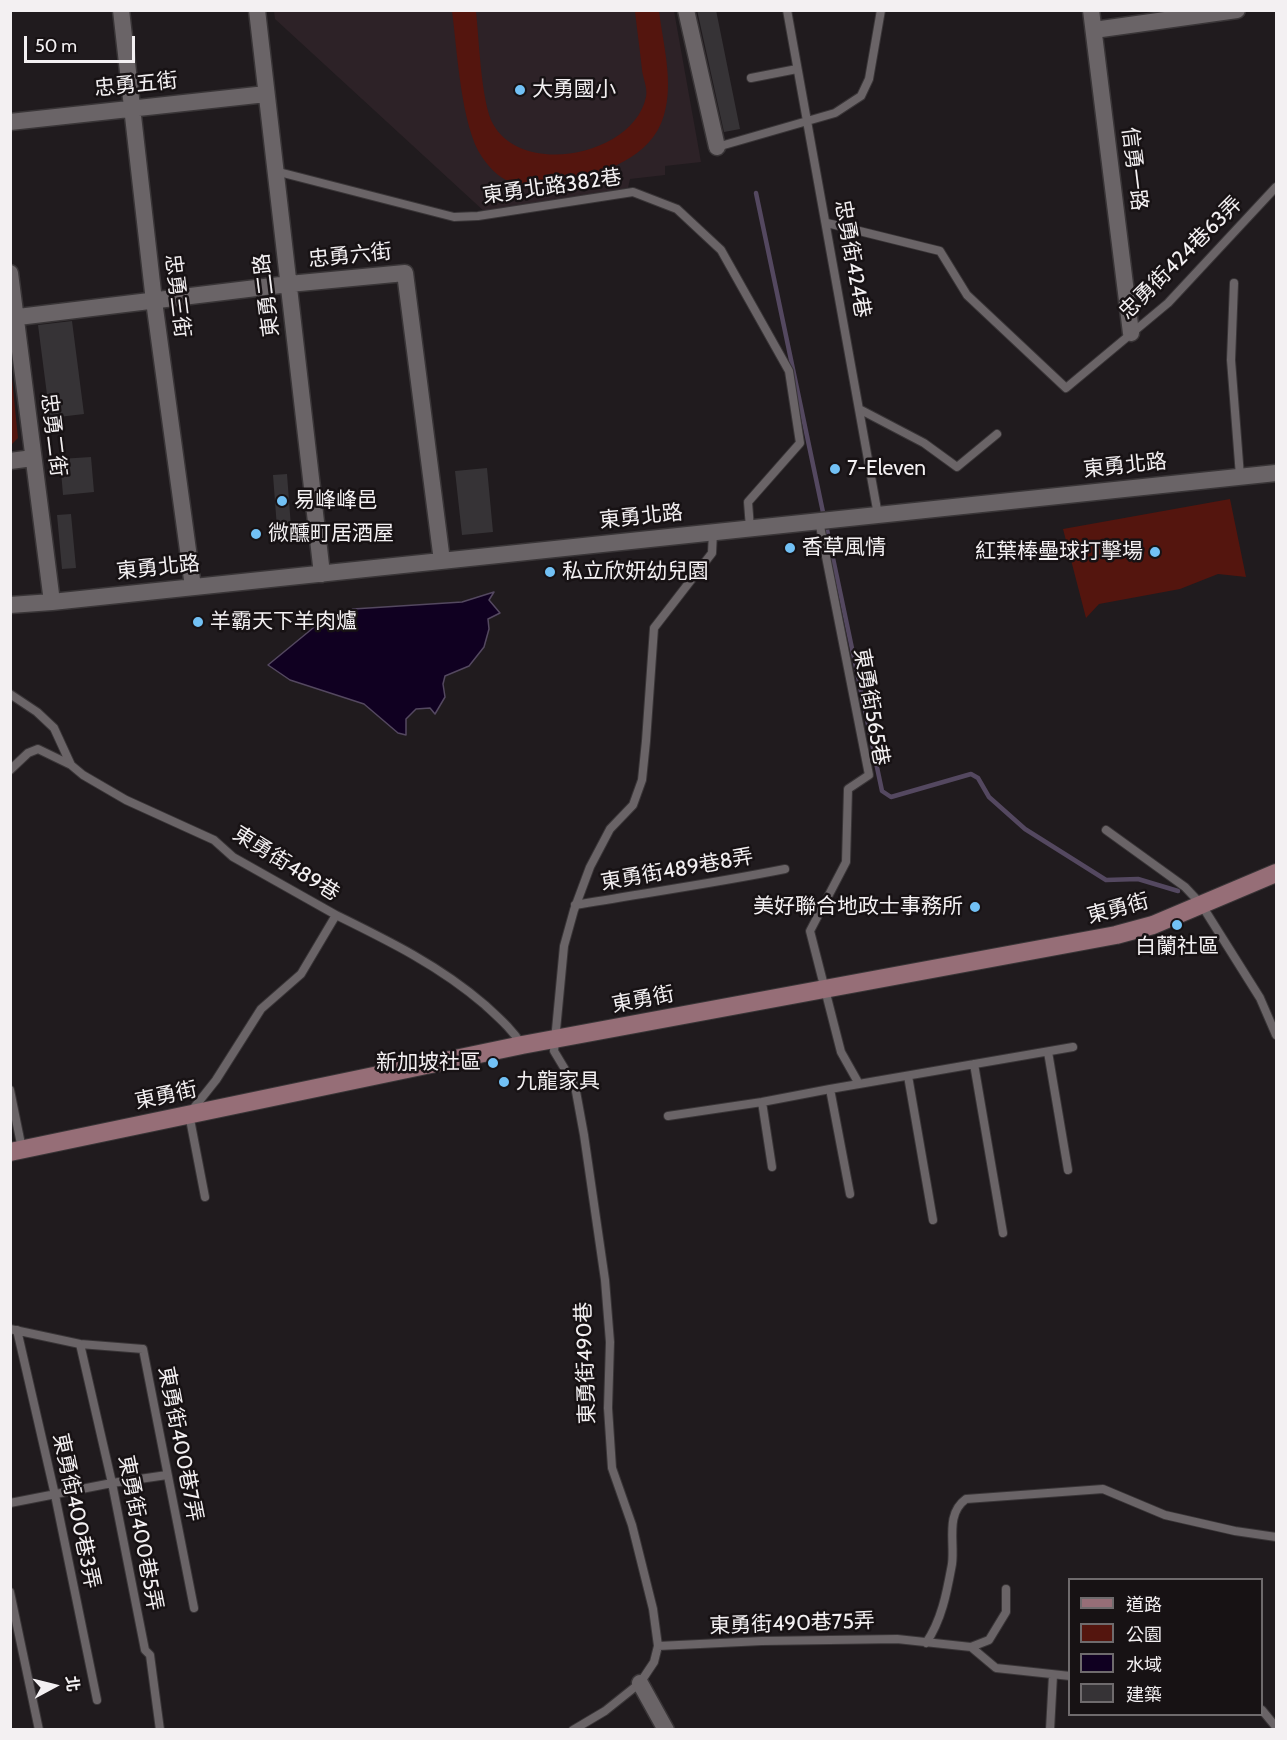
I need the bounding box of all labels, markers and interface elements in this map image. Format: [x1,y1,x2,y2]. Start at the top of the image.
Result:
scale bar [27,24,138,62]
text: 50 m [35,35,77,57]
street label: 忠勇五街 [93,68,179,102]
place label: 大勇國小 [532,77,616,103]
marker: 大勇國小 [513,83,527,97]
street label: 信勇一路 [1116,126,1152,212]
street label: 東勇北路382巷 [481,165,623,209]
street label: 忠勇街424巷63弄 [1114,191,1248,325]
street label: 忠勇街424巷 [829,198,875,320]
street label: 忠勇六街 [307,239,393,273]
street label: 東勇二路 [249,252,285,338]
street label: 忠勇三街 [159,253,195,339]
street label: 忠勇二街 [35,392,71,478]
street label: 東勇北路 [1082,449,1168,483]
place label: 7-Eleven [847,456,926,482]
marker: 7-Eleven [828,462,842,476]
place label: 易峰峰邑 [294,488,378,514]
marker: 易峰峰邑 [275,494,289,508]
street label: 東勇北路 [598,500,684,534]
place label: 微醺町居酒屋 [268,521,394,547]
marker: 微醺町居酒屋 [249,527,263,541]
place label: 香草風情 [802,535,886,561]
place label: 紅葉棒壘球打擊場 [975,539,1143,565]
marker: 香草風情 [783,541,797,555]
marker: 紅葉棒壘球打擊場 [1148,545,1162,559]
street label: 東勇北路 [115,551,201,585]
place label: 私立欣妍幼兒園 [562,559,709,585]
marker: 私立欣妍幼兒園 [543,565,557,579]
place label: 羊霸天下羊肉爐 [210,609,357,635]
marker: 羊霸天下羊肉爐 [191,615,205,629]
street label: 東勇街565巷 [848,646,894,768]
street label: 東勇街489巷 [228,821,344,907]
street label: 東勇街489巷8弄 [599,844,755,896]
street label: 東勇街 [1084,889,1152,929]
place label: 美好聯合地政士事務所 [753,894,963,920]
marker: 美好聯合地政士事務所 [968,900,982,914]
marker: 白蘭社區 [1170,918,1184,932]
place label: 白蘭社區 [1135,934,1219,960]
street label: 東勇街 [610,982,676,1018]
place label: 新加坡社區 [376,1050,481,1076]
marker: 新加坡社區 [486,1056,500,1070]
place label: 九龍家具 [516,1069,600,1095]
marker: 九龍家具 [497,1075,511,1089]
street label: 東勇街 [133,1077,199,1115]
street label: 東勇街490巷 [571,1301,601,1425]
street label: 東勇街400巷7弄 [153,1365,207,1523]
street label: 東勇街400巷3弄 [47,1431,105,1591]
street label: 東勇街400巷5弄 [113,1453,167,1613]
legend [1068,1578,1263,1716]
text: 道路 [1126,1594,1162,1616]
street label: 東勇街490巷75弄 [709,1609,875,1639]
text: 公園 [1126,1624,1162,1646]
text: 水域 [1126,1654,1162,1676]
north arrow [24,1656,84,1716]
text: 北 [62,1675,83,1693]
text: 建築 [1126,1684,1162,1706]

